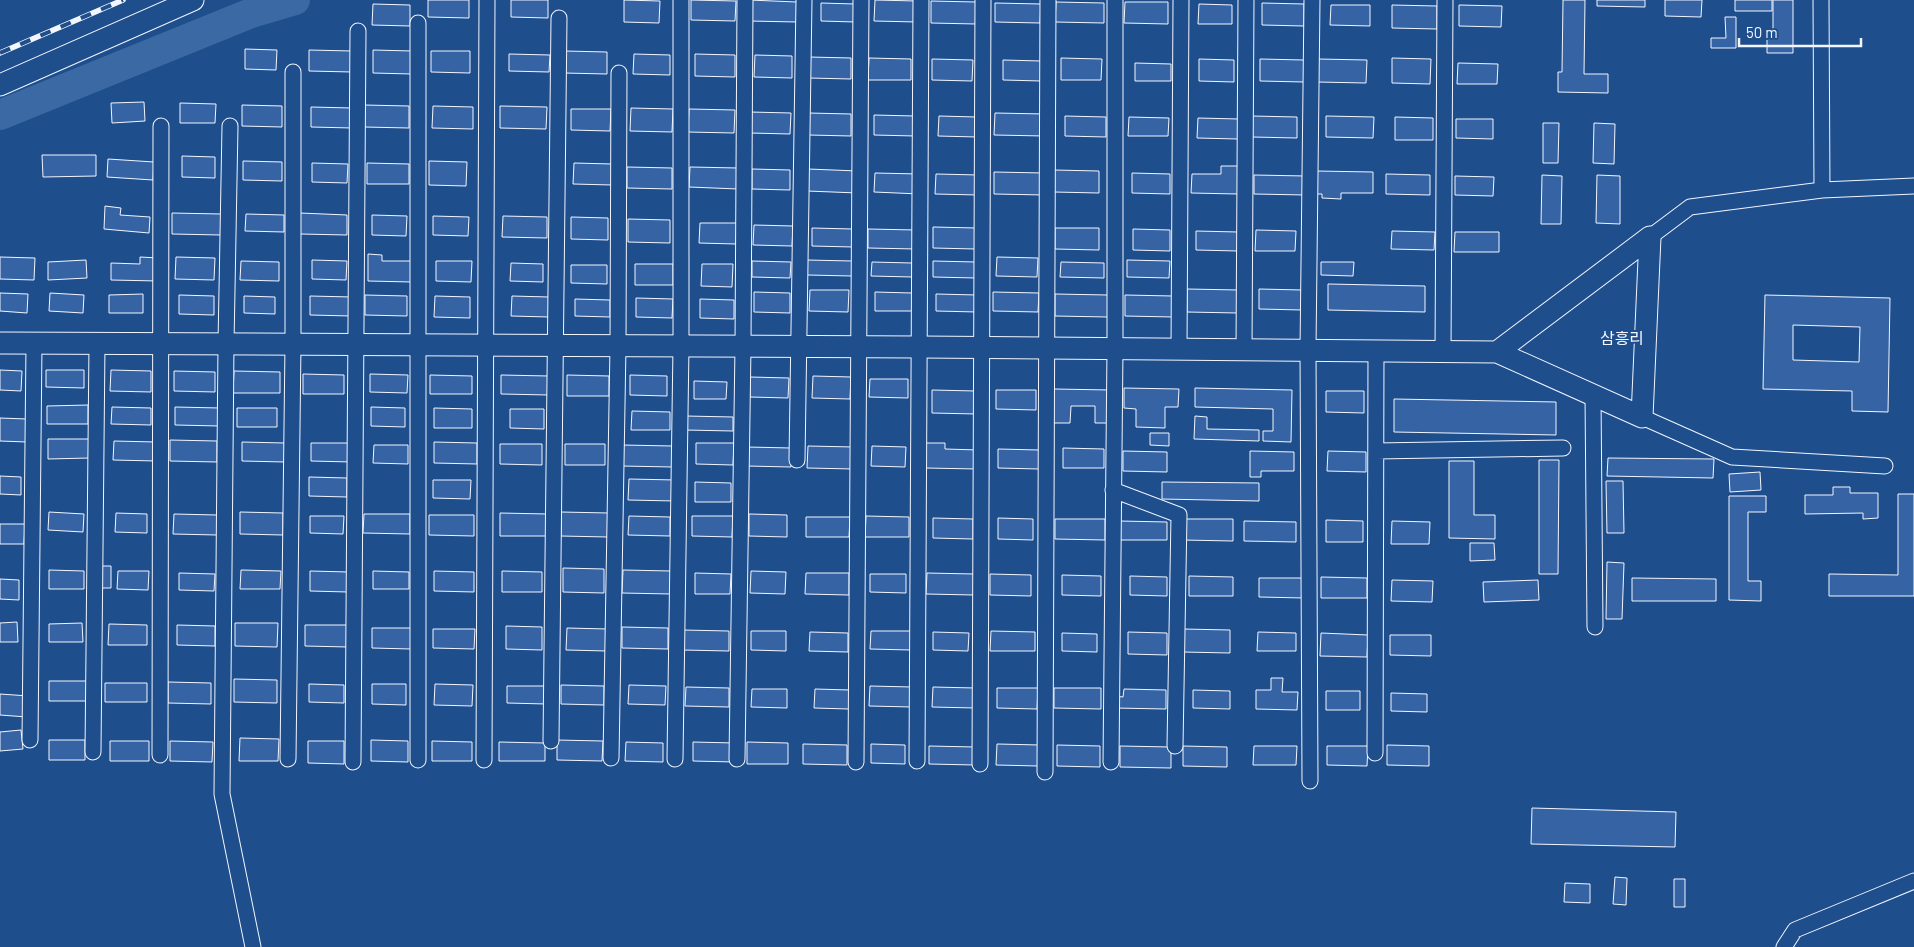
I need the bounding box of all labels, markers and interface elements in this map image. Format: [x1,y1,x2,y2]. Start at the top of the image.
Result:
scale bar [1739,15,1862,47]
text: 50 m [1746,23,1778,41]
district label: 삼흥리 [1600,328,1644,347]

